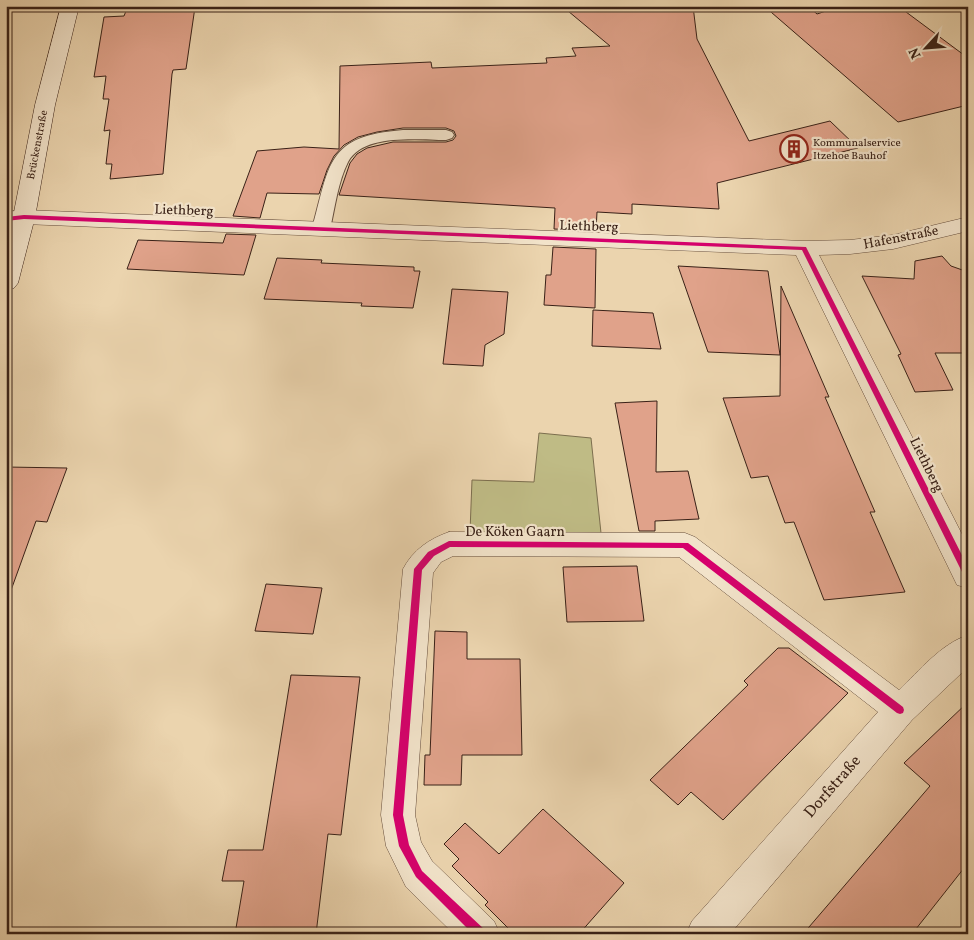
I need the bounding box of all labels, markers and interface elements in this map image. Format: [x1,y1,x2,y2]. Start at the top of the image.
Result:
north arrow [902,22,952,72]
text: N [905,44,926,62]
street label: Brückenstraße [24,109,52,181]
building icon: Kommunalservice Itzehoe Bauhof [779,134,809,164]
place label: Kommunalservice Itzehoe Bauhof [813,136,901,164]
street label: Liethberg [154,200,214,222]
street label: Liethberg [559,216,619,238]
street label: Hafenstraße [862,221,940,255]
street label: Liethberg [904,434,948,496]
street label: De Köken Gaarn [465,523,565,542]
street label: Dorfstraße [800,751,866,823]

